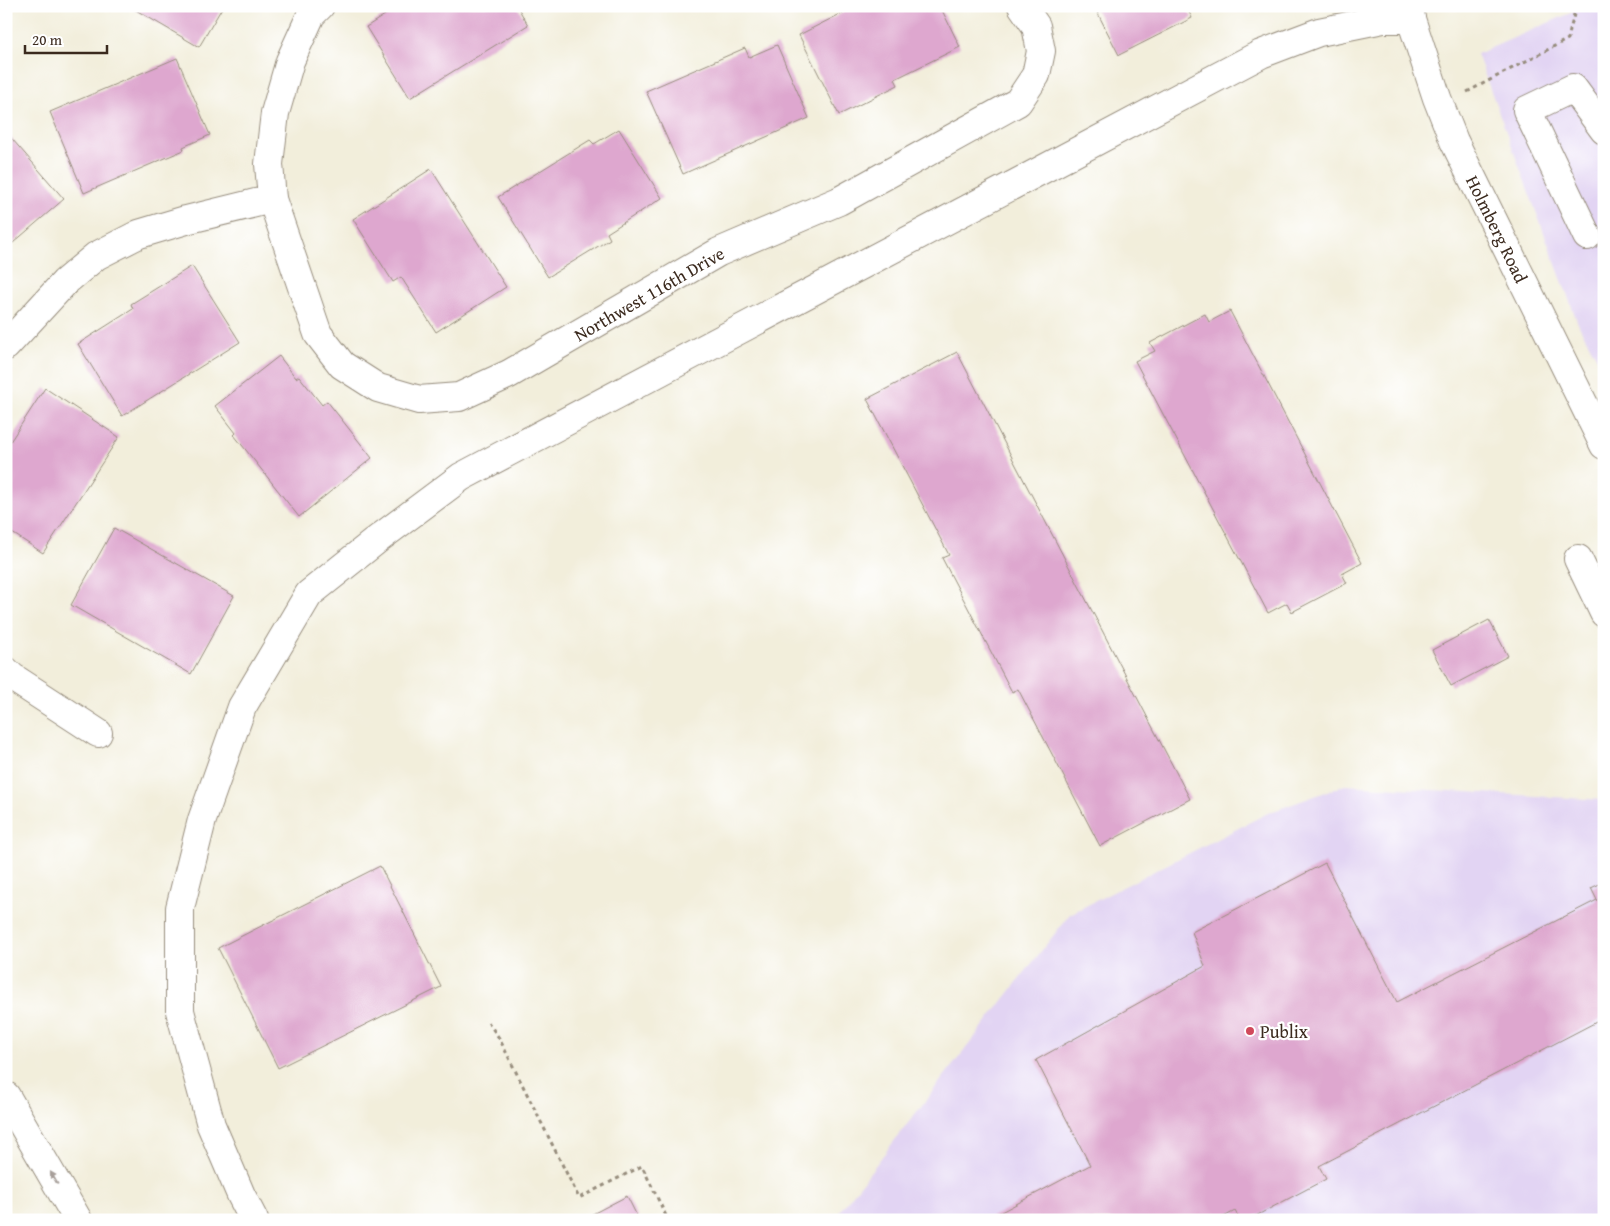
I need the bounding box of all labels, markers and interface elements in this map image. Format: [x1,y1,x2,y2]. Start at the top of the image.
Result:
scale bar [25,22,108,54]
text: 20 m [32,29,63,50]
street label: Holmberg Road [1459,171,1535,288]
street label: Northwest 116th Drive [569,240,729,348]
place label: Publix [1260,1018,1309,1045]
marker: Publix [1244,1025,1256,1037]
one-way arrow [49,1171,58,1184]

